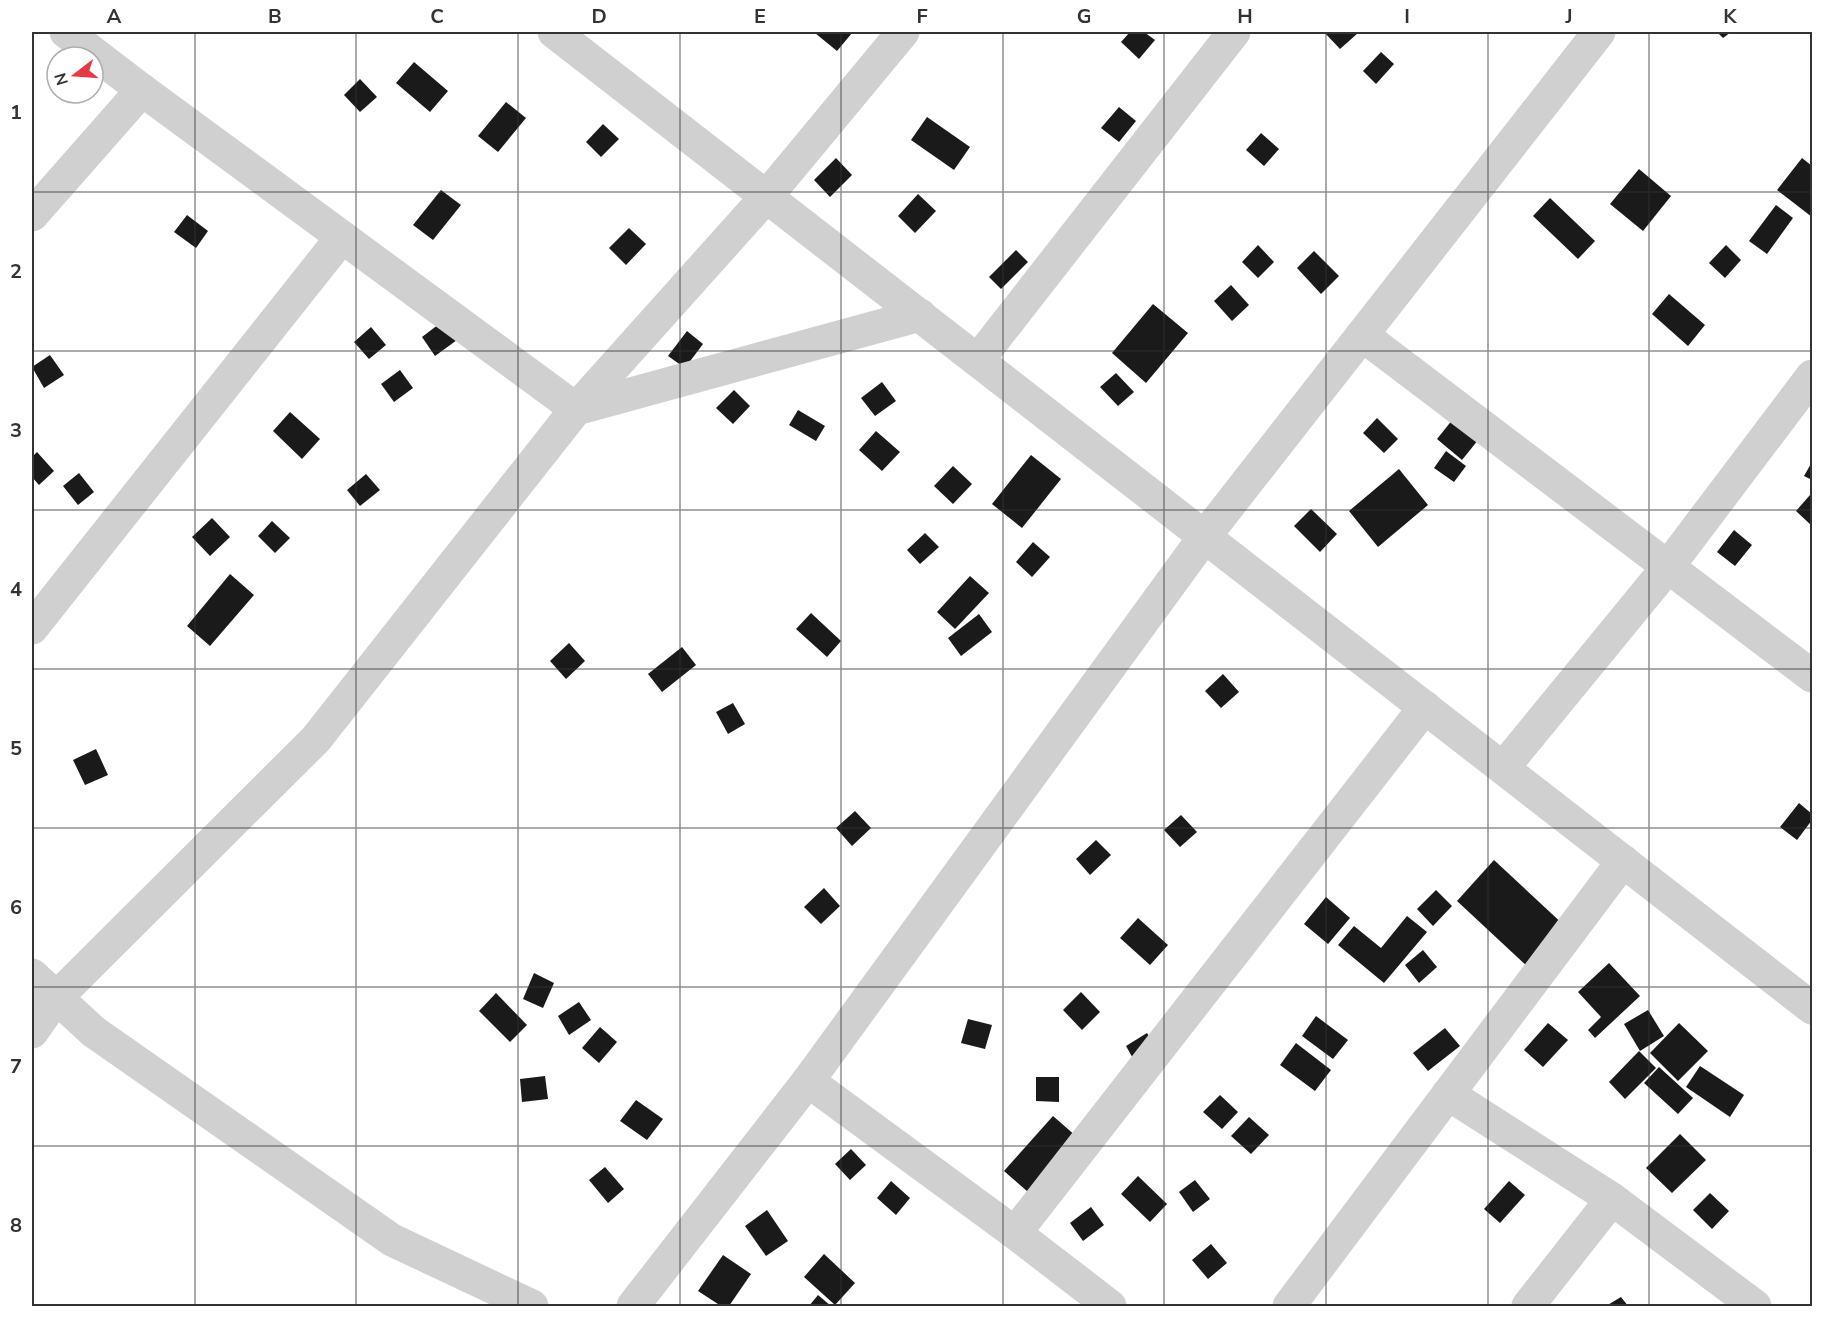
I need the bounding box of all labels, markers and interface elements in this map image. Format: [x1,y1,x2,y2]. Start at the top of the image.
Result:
text: A [107,3,122,30]
text: B [268,3,282,30]
text: C [430,3,444,30]
text: D [591,3,607,30]
text: E [754,3,766,30]
text: F [916,3,928,30]
text: G [1077,3,1091,30]
text: H [1237,3,1253,30]
text: I [1404,3,1410,30]
text: J [1564,3,1573,30]
text: K [1723,3,1737,30]
north arrow [45,45,105,105]
text: N [49,70,74,88]
text: 1 [10,99,22,126]
text: 2 [10,258,22,285]
text: 3 [10,417,22,444]
text: 4 [10,576,22,603]
text: 5 [10,735,22,762]
text: 6 [10,894,22,921]
text: 7 [10,1053,22,1080]
text: 8 [10,1212,22,1239]

